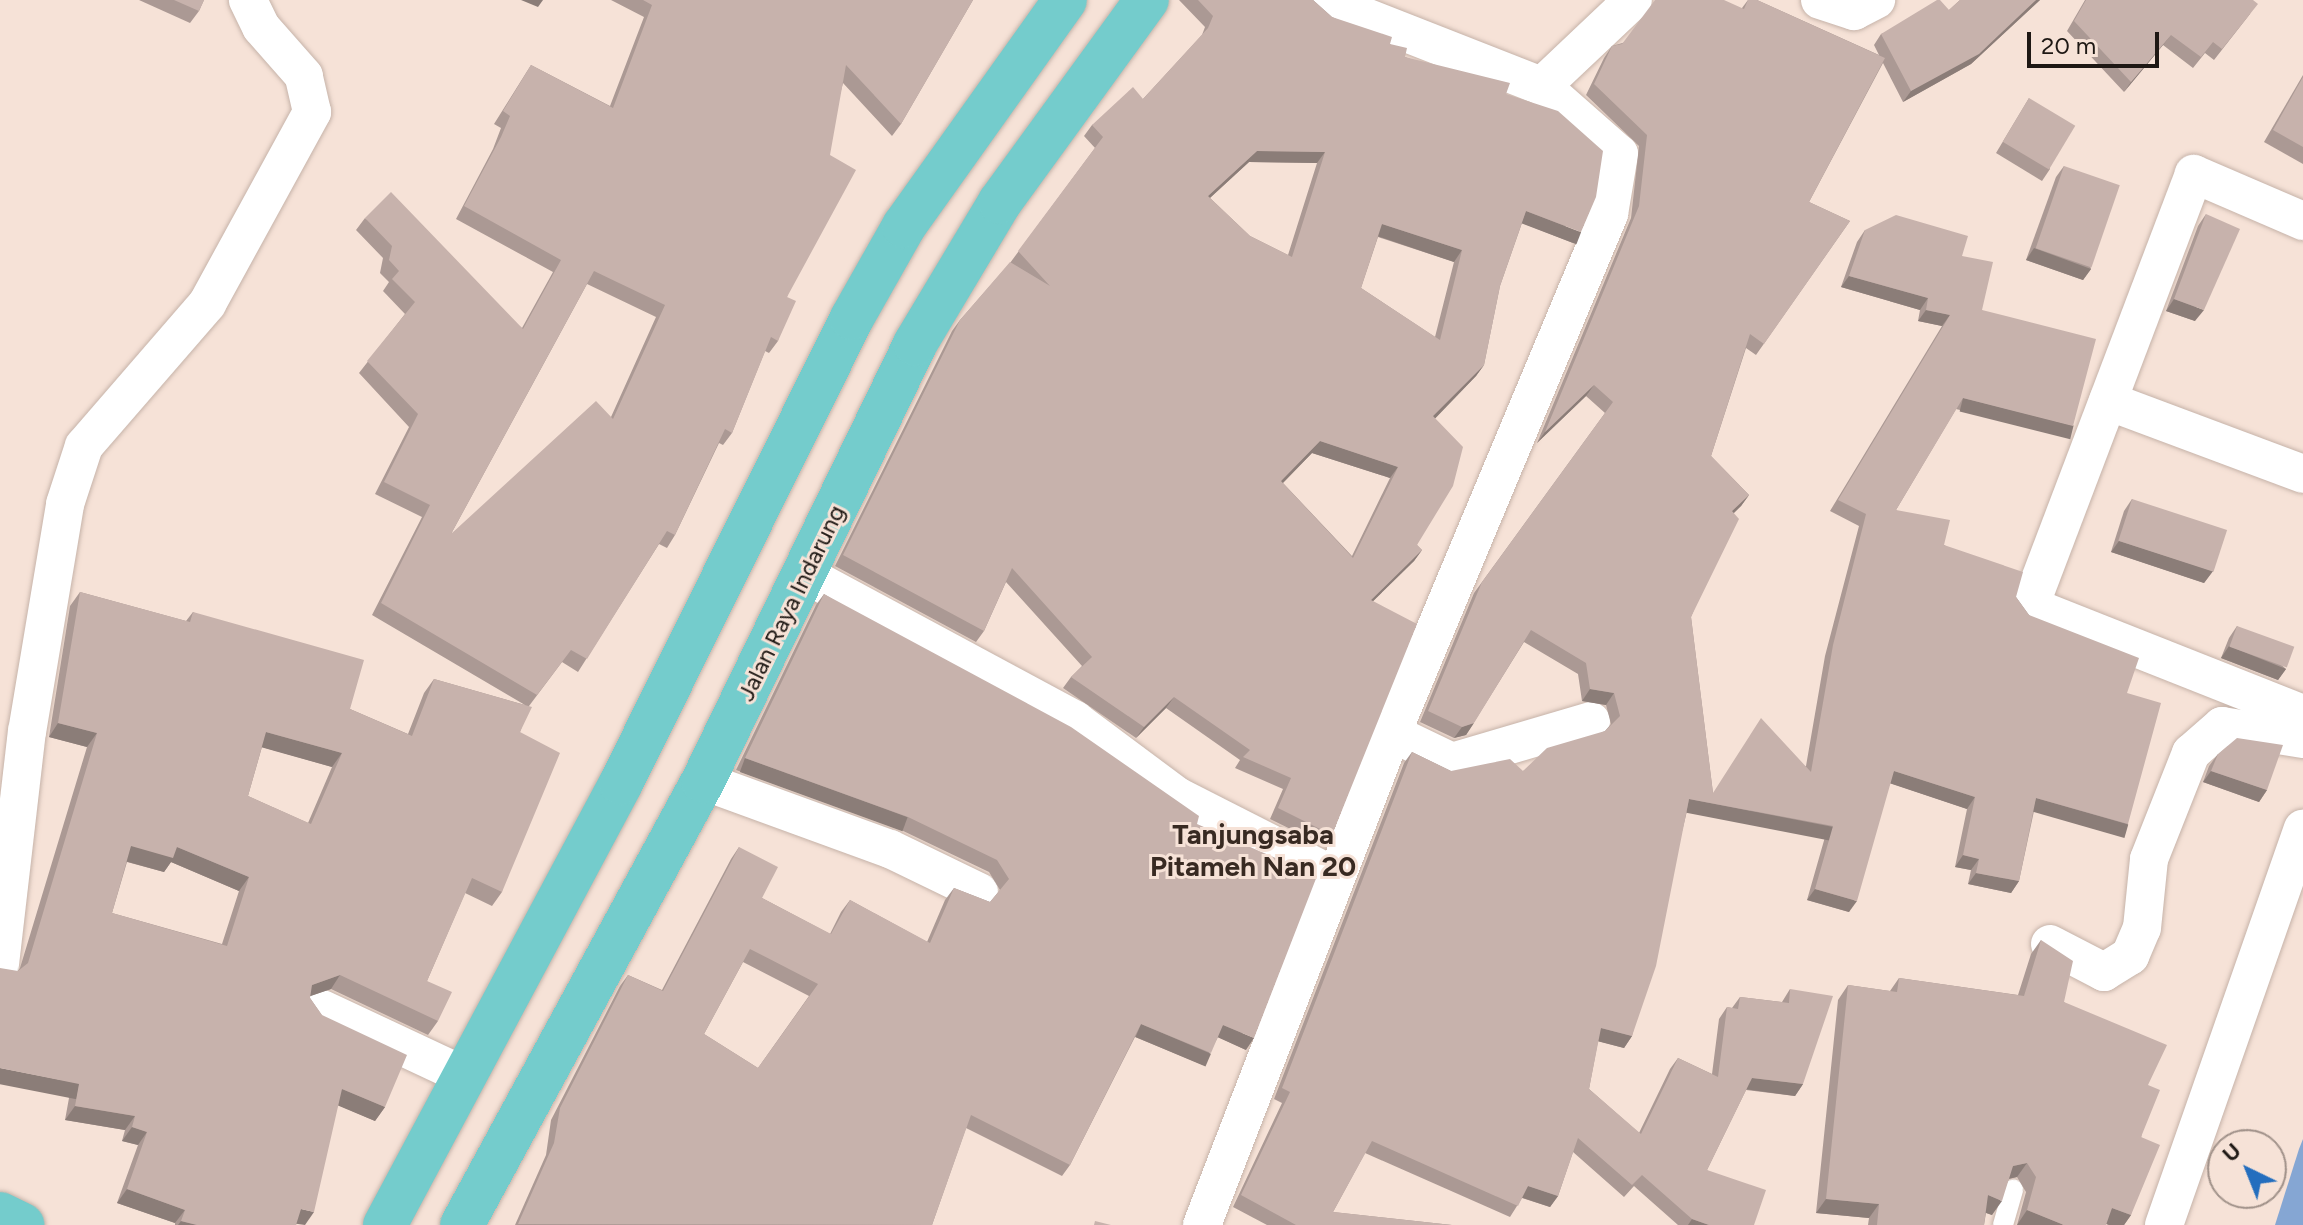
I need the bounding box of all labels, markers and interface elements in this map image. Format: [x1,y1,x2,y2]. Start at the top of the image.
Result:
scale bar [2031,16,2163,66]
text: 20 m [2041,31,2096,60]
street label: Jalan Raya Indarung [731,500,851,706]
district label: Tanjungsaba Pitameh Nan 20 [1150,817,1356,883]
north arrow [2207,1129,2287,1209]
text: U [2217,1137,2247,1168]

